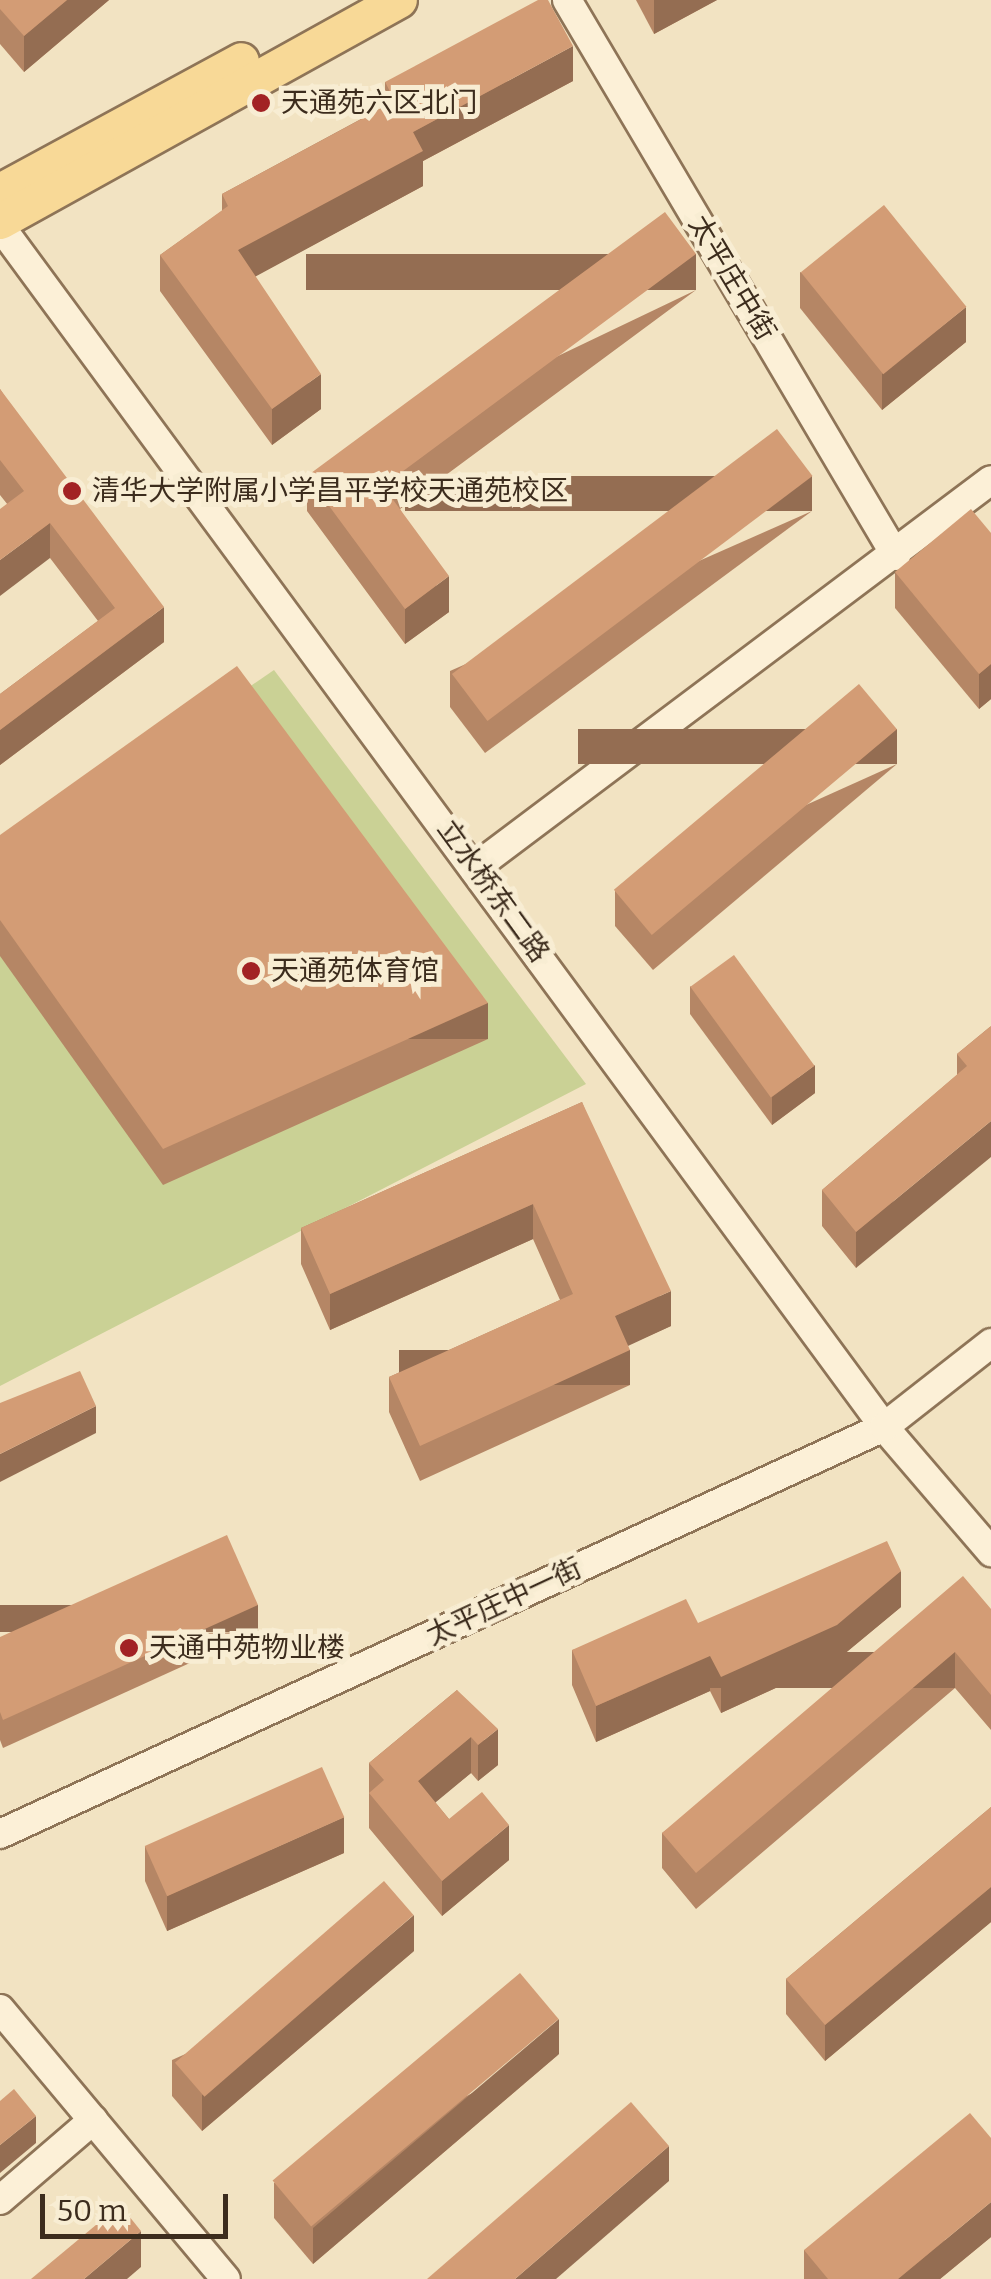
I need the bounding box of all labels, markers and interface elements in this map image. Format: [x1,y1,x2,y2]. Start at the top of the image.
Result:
place label: 天通苑六区北门 [281,86,477,120]
marker: 天通苑六区北门 [250,92,272,114]
street label: 太平庄中街 [682,209,782,347]
place label: 清华大学附属小学昌平学校天通苑校区 [92,474,568,508]
marker: 清华大学附属小学昌平学校天通苑校区 [61,480,83,502]
street label: 立水桥东二路 [430,813,556,969]
place label: 天通苑体育馆 [271,954,439,988]
marker: 天通苑体育馆 [240,960,262,982]
street label: 太平庄中一街 [421,1551,587,1653]
place label: 天通中苑物业楼 [149,1631,345,1665]
marker: 天通中苑物业楼 [118,1637,140,1659]
scale bar [45,2174,232,2236]
text: 50 m [57,2193,127,2229]

